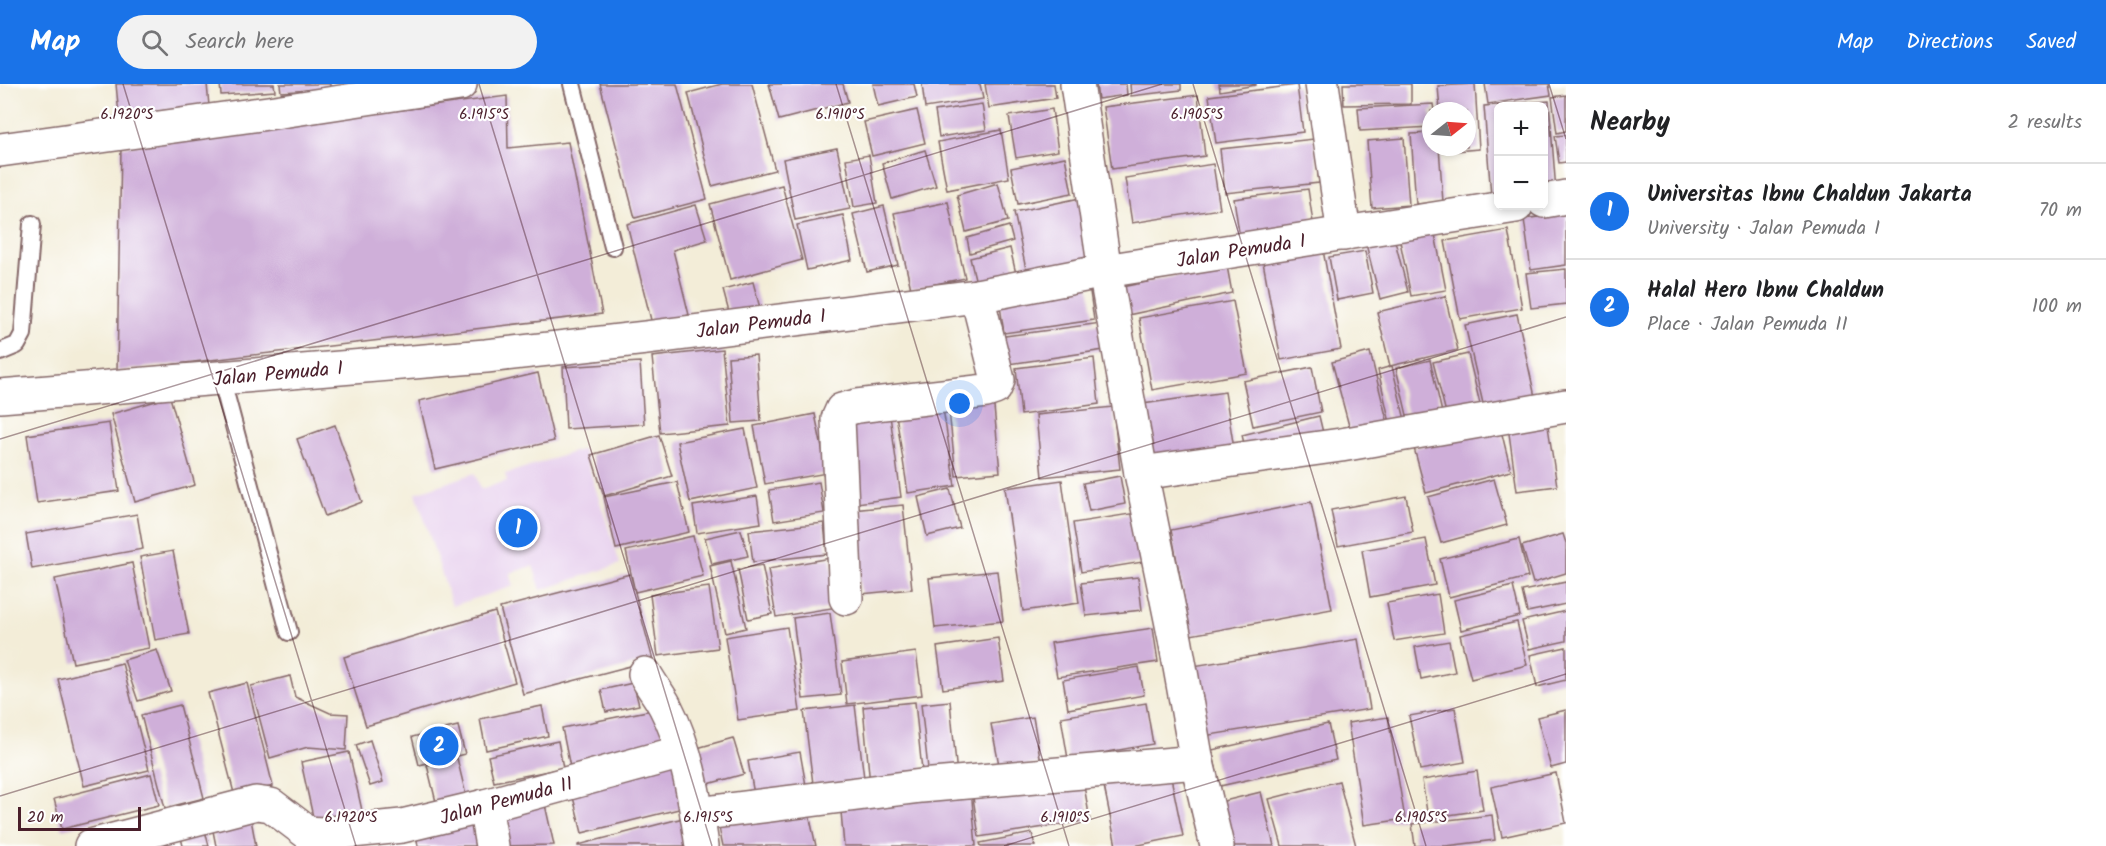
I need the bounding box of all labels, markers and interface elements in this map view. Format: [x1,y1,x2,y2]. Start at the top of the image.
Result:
search box [117,15,537,69]
text: Map [30,20,81,65]
text: Search here [186,25,294,60]
icon: search [138,26,171,59]
text: Map [1837,26,1873,59]
text: Directions [1906,26,1993,59]
text: Saved [2026,26,2076,59]
north arrow [1422,102,1476,156]
map controls [1494,102,1548,210]
button: + [1494,102,1548,156]
text: Nearby [1590,102,1670,144]
text: 6.1920°S [100,103,154,127]
text: 6.1915°S [459,103,509,127]
text: 6.1910°S [815,103,865,127]
text: 6.1905°S [1171,103,1223,127]
text: 2 results [2007,107,2082,139]
button: − [1494,156,1548,210]
text: Universitas Ibnu Chaldun Jakarta [1647,178,1972,213]
text: 1 [1606,195,1613,227]
text: 70 m [2039,195,2082,227]
text: University · Jalan Pemuda I [1647,213,1880,245]
street label: Jalan Pemuda I [1174,226,1308,278]
text: Halal Hero Ibnu Chaldun [1647,274,1884,309]
text: 2 [1604,291,1615,323]
text: 100 m [2032,291,2082,323]
street label: Jalan Pemuda I [694,301,828,349]
text: Place · Jalan Pemuda II [1647,309,1848,341]
street label: Jalan Pemuda I [212,353,345,397]
your location [945,389,974,418]
pin: 1 [498,506,538,550]
pin: 2 [420,724,458,768]
street label: Jalan Pemuda II [436,769,577,835]
scale bar [18,804,141,832]
text: 20 m [27,805,63,830]
text: 6.1920°S [324,806,378,830]
text: 6.1915°S [683,806,733,830]
text: 6.1910°S [1040,806,1090,830]
text: 6.1905°S [1395,806,1447,830]

